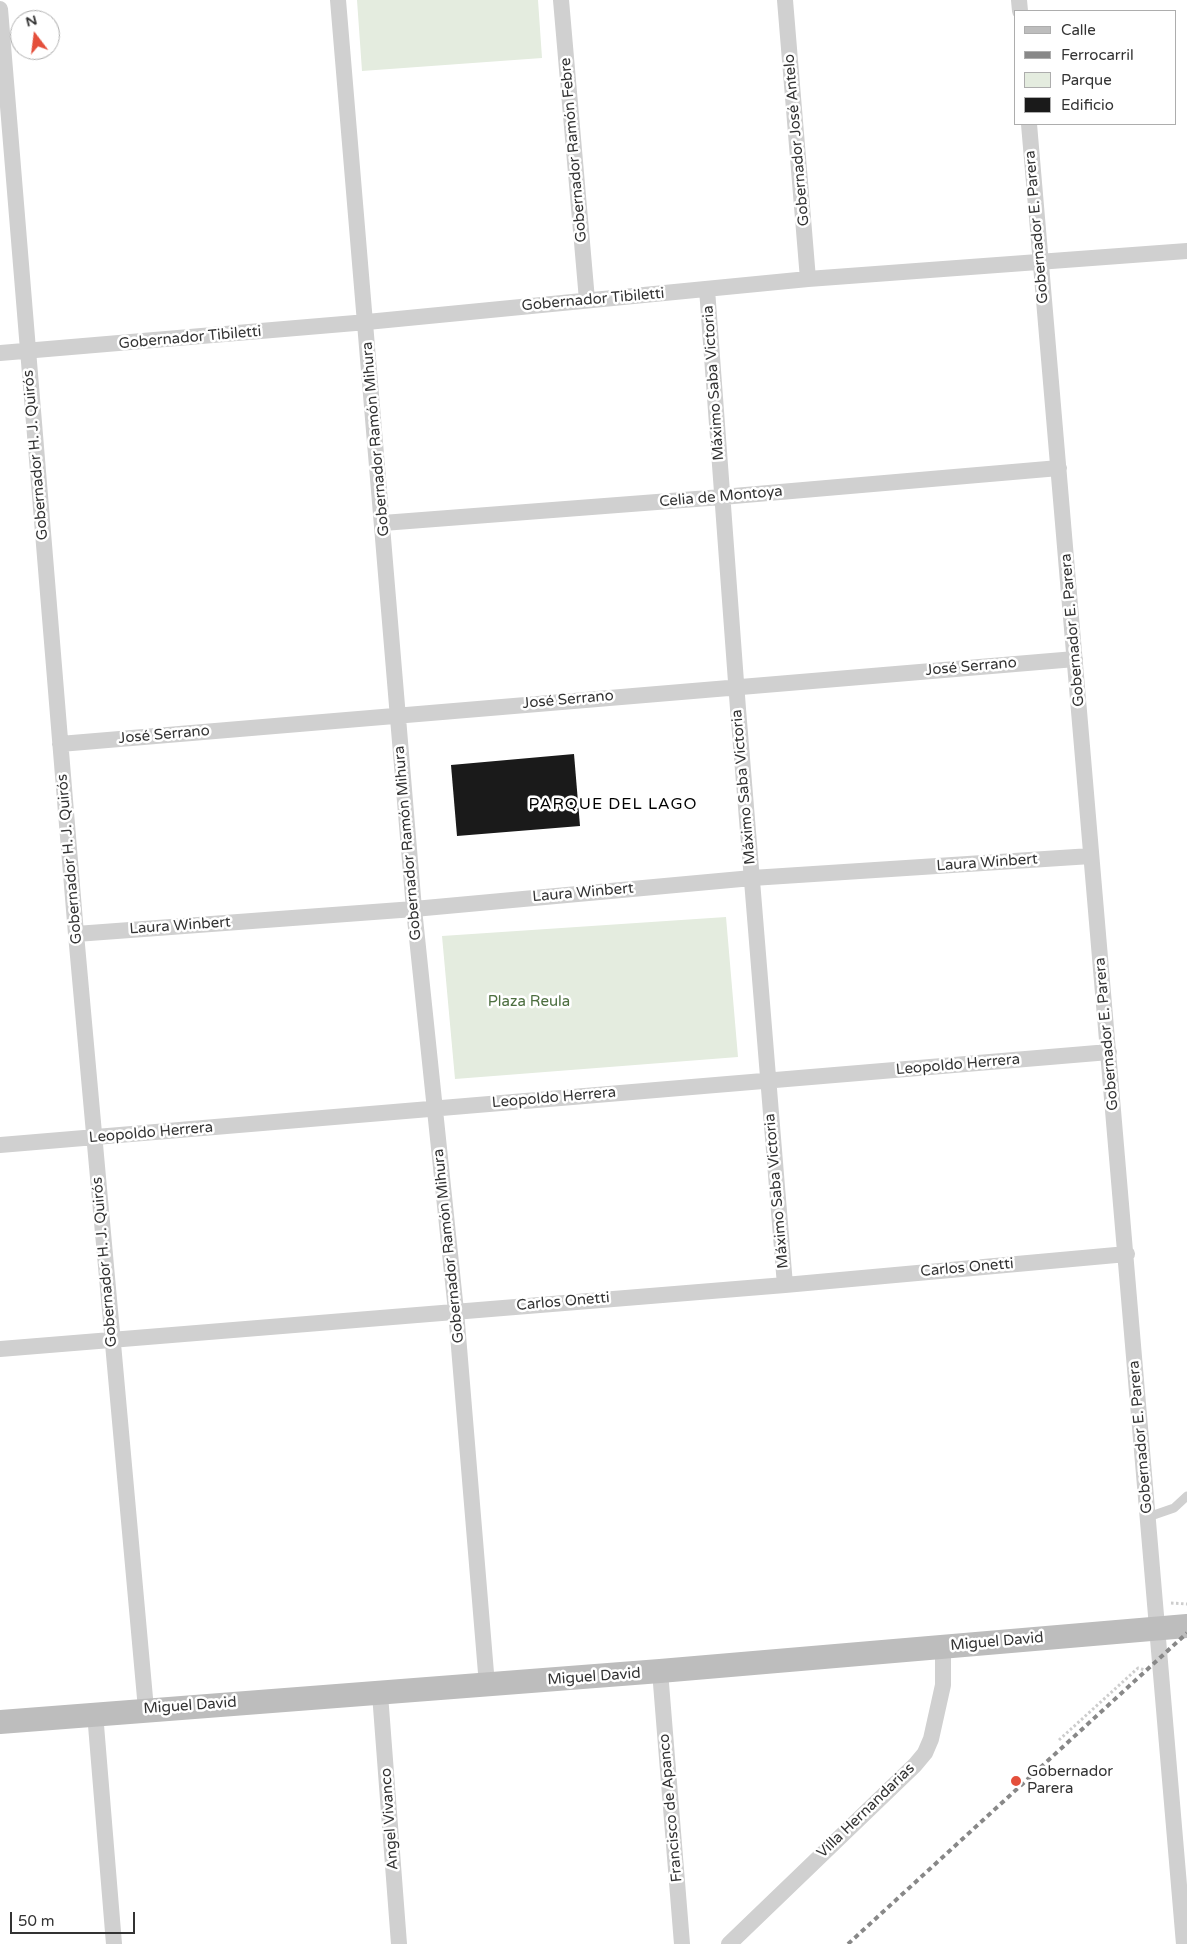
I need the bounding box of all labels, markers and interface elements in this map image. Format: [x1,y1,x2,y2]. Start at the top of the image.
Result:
north arrow [10,10,60,60]
legend [1014,10,1177,125]
text: N [24,11,39,31]
text: Calle [1061,21,1096,39]
text: Ferrocarril [1061,46,1134,64]
street label: Gobernador José Antelo [781,53,813,227]
street label: Gobernador Ramón Febre [557,57,591,243]
text: Parque [1061,71,1112,89]
text: Edificio [1061,96,1114,114]
street label: Gobernador E. Parera [1021,150,1053,304]
street label: Gobernador Tibiletti [521,285,665,315]
street label: Máximo Saba Victoria [700,305,728,461]
street label: Gobernador Tibiletti [118,323,262,353]
street label: Gobernador Ramón Mihura [359,341,393,537]
street label: Gobernador H. J. Quirós [20,369,52,541]
street label: Celia de Montoya [659,483,783,511]
street label: Gobernador E. Parera [1057,553,1089,707]
street label: José Serrano [925,654,1017,680]
street label: José Serrano [522,687,614,713]
street label: Máximo Saba Victoria [728,709,760,865]
street label: José Serrano [118,722,210,748]
street label: Gobernador Ramón Mihura [391,745,425,941]
street label: Gobernador H. J. Quirós [54,773,86,945]
district label: PARQUE DEL LAGO [527,795,699,815]
street label: Laura Winbert [936,850,1038,876]
street label: Laura Winbert [532,880,634,906]
street label: Laura Winbert [129,913,231,939]
street label: Gobernador E. Parera [1091,957,1123,1111]
park label: Plaza Reula [488,993,570,1011]
street label: Leopoldo Herrera [895,1051,1021,1079]
street label: Leopoldo Herrera [491,1084,617,1112]
street label: Máximo Saba Victoria [761,1113,793,1269]
street label: Leopoldo Herrera [88,1119,214,1147]
street label: Gobernador Ramón Mihura [430,1148,468,1344]
street label: Gobernador H. J. Quirós [89,1176,121,1348]
street label: Carlos Onetti [920,1255,1014,1281]
street label: Carlos Onetti [516,1289,610,1315]
street label: Gobernador E. Parera [1125,1360,1157,1514]
street label: Miguel David [950,1629,1044,1655]
street label: Miguel David [547,1665,641,1689]
street label: Miguel David [143,1694,237,1718]
street label: Francisco de Apanco [656,1733,686,1883]
street label: Villa Hernandarias [813,1760,919,1862]
place label: Gobernador Parera [1027,1763,1113,1798]
street label: Angel Vivanco [377,1767,403,1871]
marker: Gobernador Parera [1009,1774,1023,1788]
scale bar [12,1902,138,1934]
text: 50 m [18,1912,55,1930]

